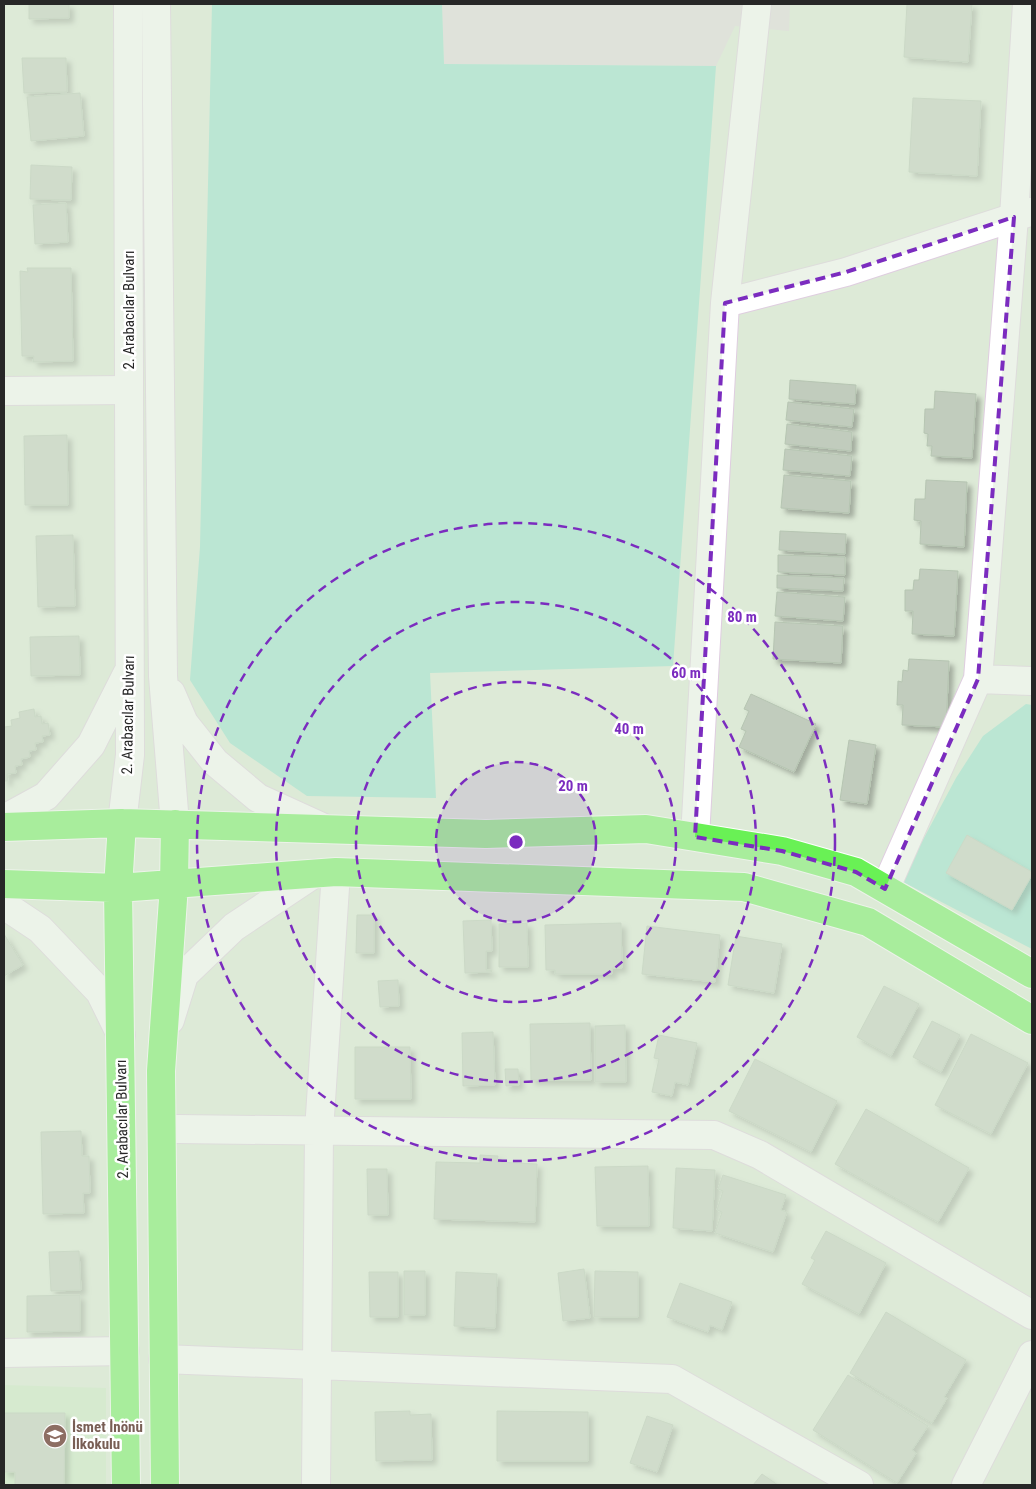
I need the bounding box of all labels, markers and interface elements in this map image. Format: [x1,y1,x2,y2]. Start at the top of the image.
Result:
street label: 2. Arabacılar Bulvarı [120,250,138,370]
text: 80 m [727,608,757,626]
street label: 2. Arabacılar Bulvarı [118,655,138,775]
text: 60 m [671,664,701,682]
text: 40 m [614,720,644,738]
text: 20 m [558,777,588,795]
centre of rings [507,833,525,851]
street label: 2. Arabacılar Bulvarı [112,1059,132,1179]
place label: İsmet İnönü İlkokulu [72,1418,143,1453]
school or university icon: İsmet İnönü İlkokulu [42,1423,68,1449]

